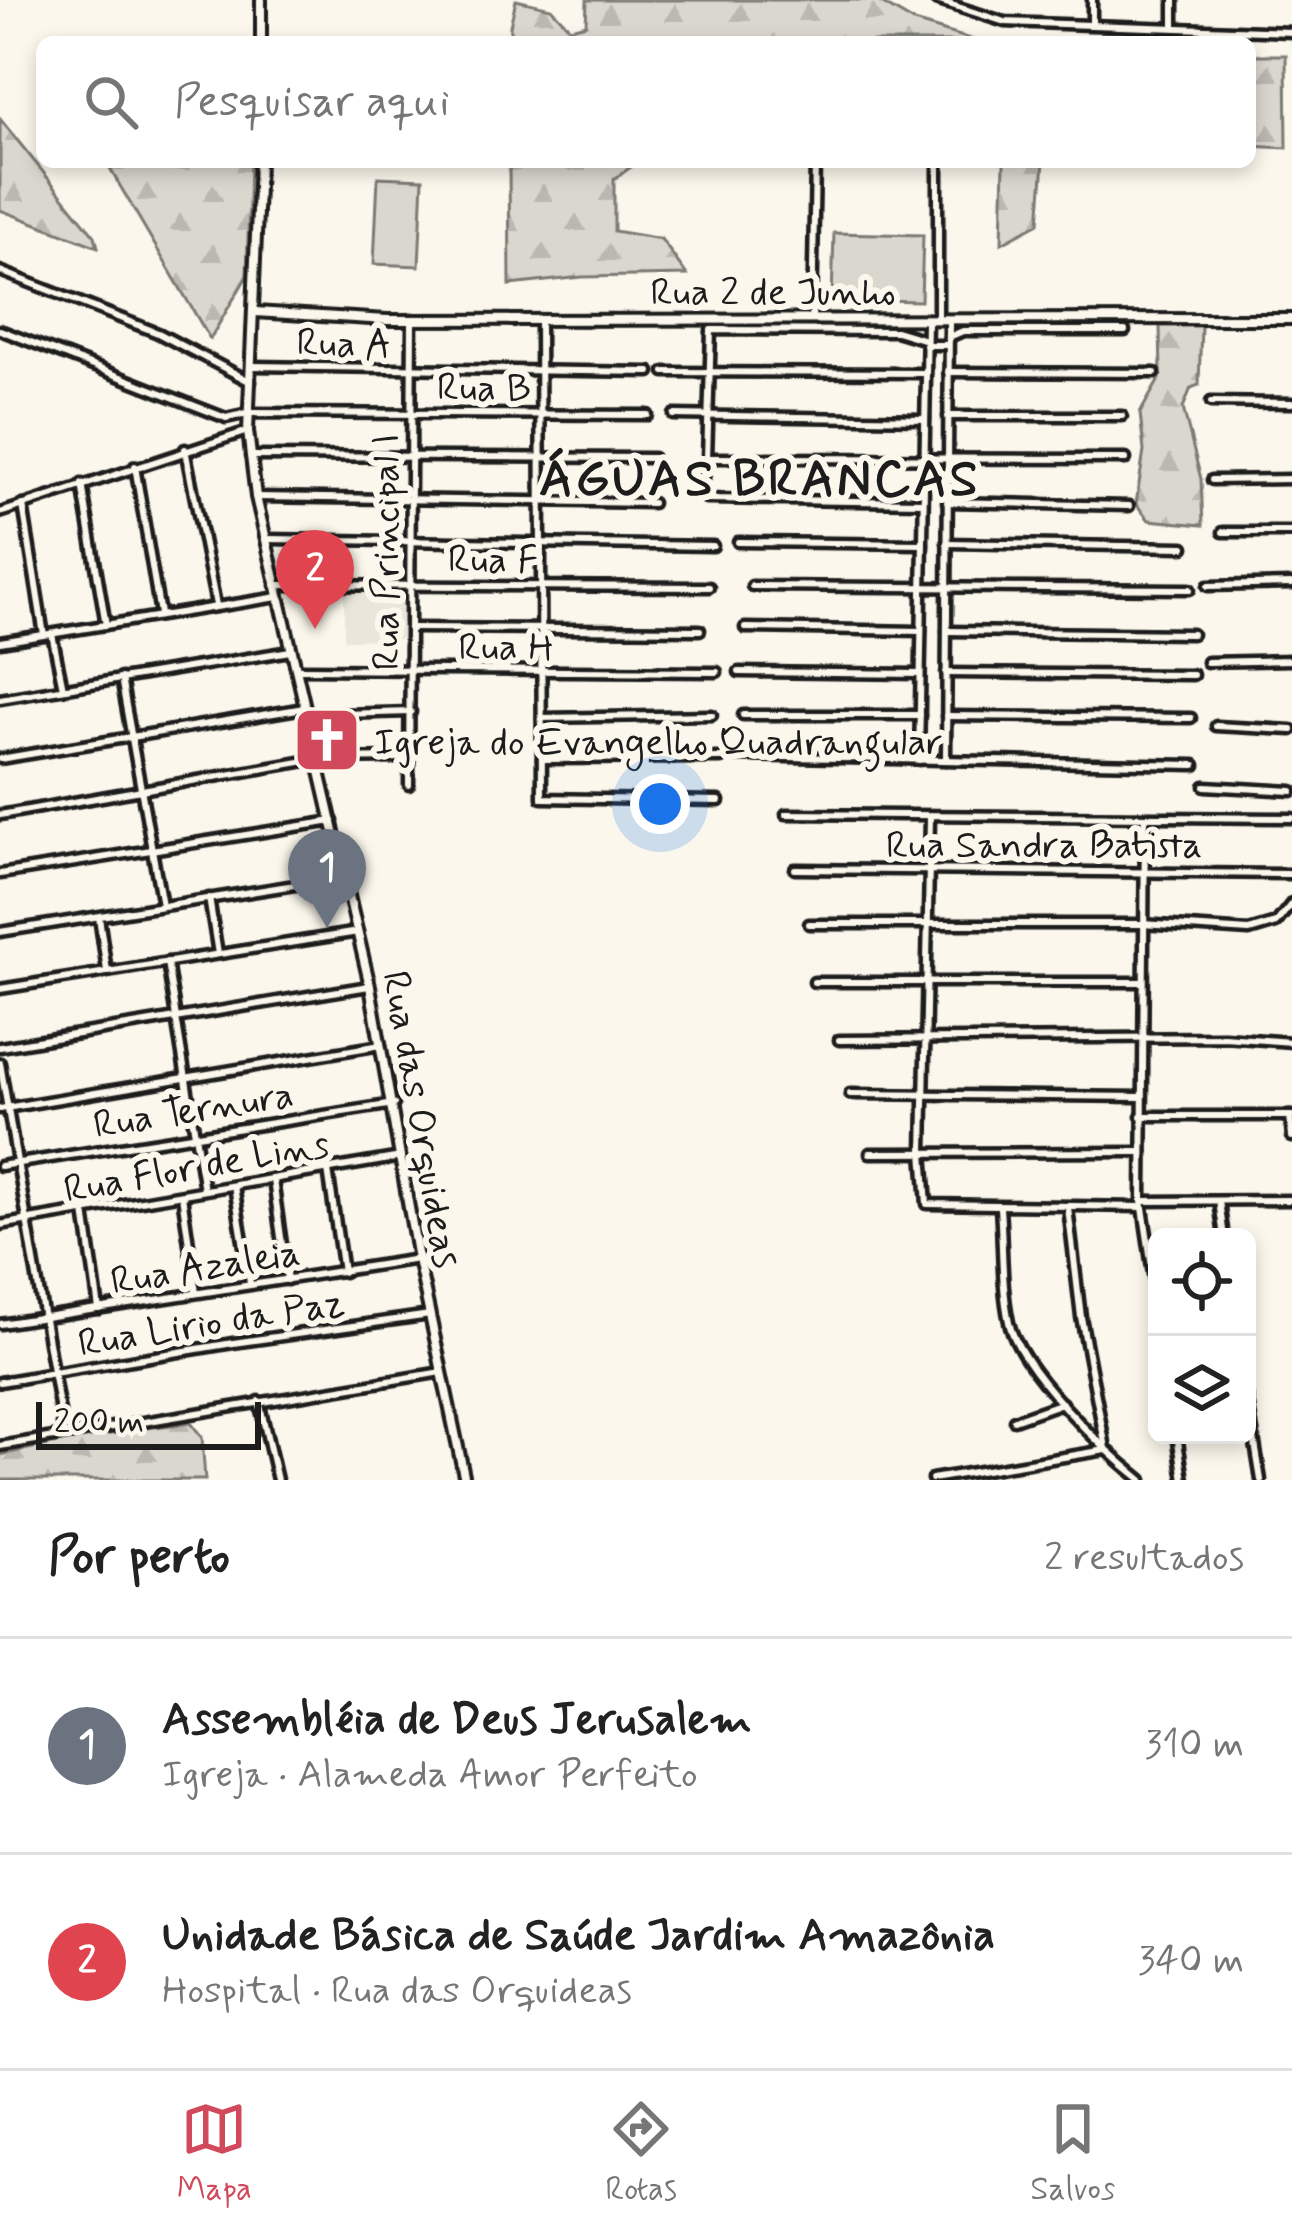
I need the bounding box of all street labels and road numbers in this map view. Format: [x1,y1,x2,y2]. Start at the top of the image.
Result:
street label: Rua 2 de Junho [650,268,896,319]
street label: Rua A [295,318,392,373]
street label: Rua B [436,363,532,416]
street label: Rua Principal I [362,433,413,671]
street label: Rua F [447,535,539,588]
street label: Rua H [458,623,554,674]
street label: Rua Sandra Batista [886,821,1202,872]
street label: Rua das Orquideas [368,967,471,1272]
street label: Rua Ternura [90,1070,297,1152]
street label: Rua Flor de Lins [60,1120,333,1217]
street label: Rua Azaleia [107,1228,304,1309]
street label: Rua Lirio da Paz [75,1278,348,1371]

